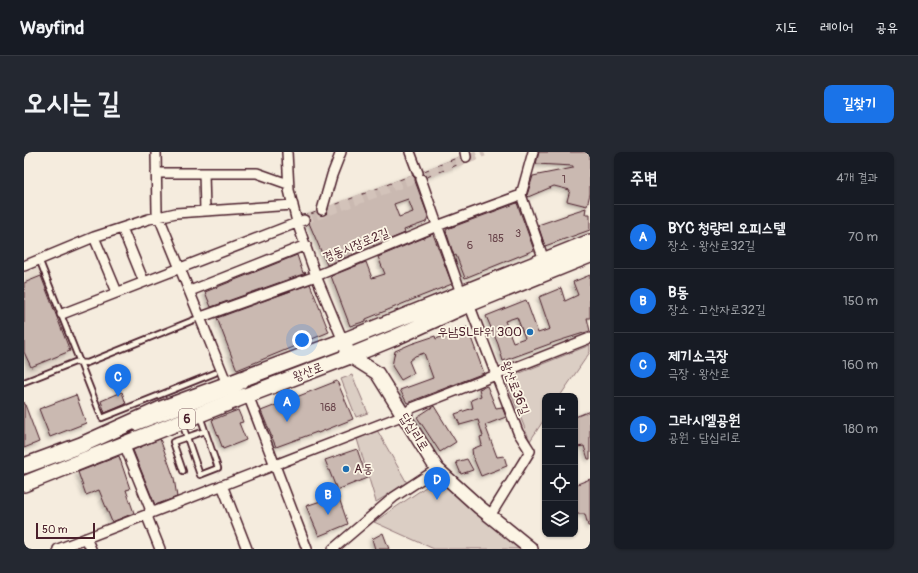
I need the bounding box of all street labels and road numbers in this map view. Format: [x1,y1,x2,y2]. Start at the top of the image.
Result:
street label: 경동시장로2길 [321,224,391,266]
street label: 왕산로 [290,359,326,385]
street label: 왕산로36길 [497,359,533,417]
road number: 6 [179,409,195,429]
street label: 답십리로 [396,410,432,454]

